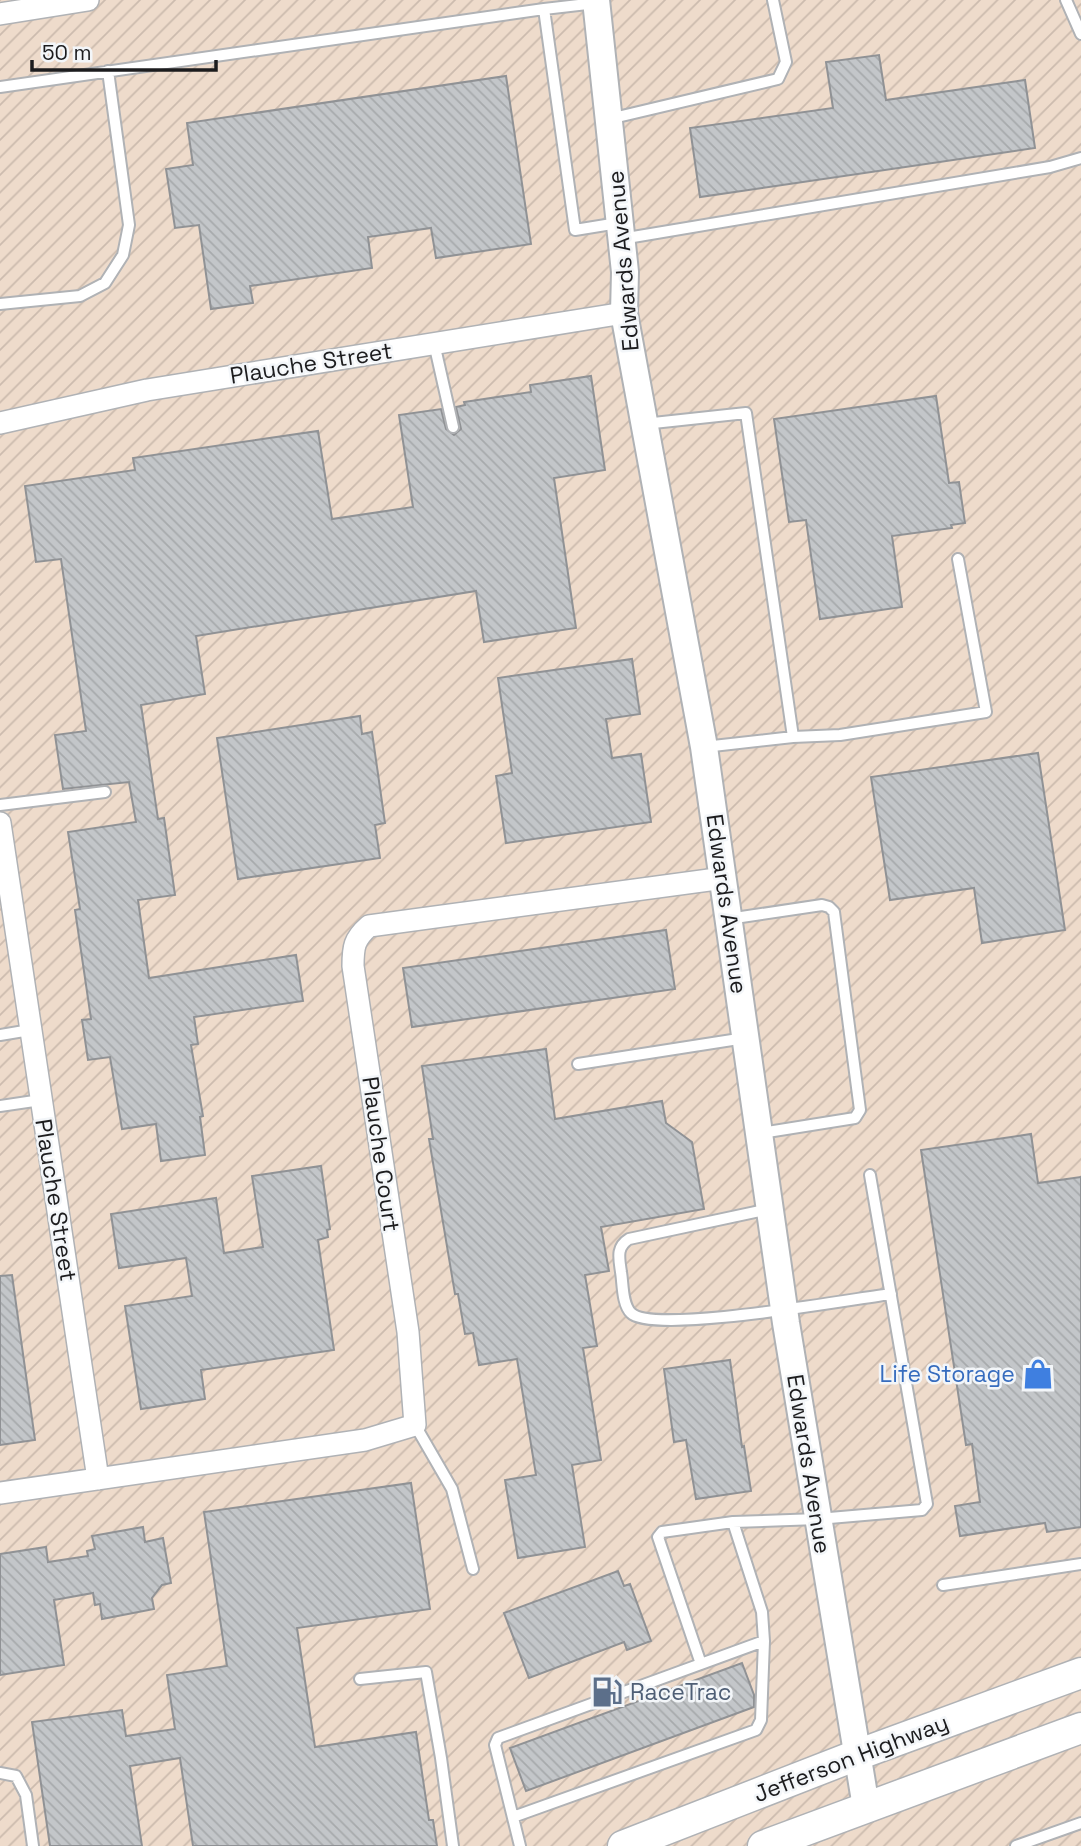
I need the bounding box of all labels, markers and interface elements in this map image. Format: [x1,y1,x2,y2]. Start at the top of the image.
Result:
scale bar [32,28,215,72]
text: 50 m [42,39,92,66]
street label: Edwards Avenue [600,169,646,353]
street label: Plauche Street [228,335,394,391]
street label: Edwards Avenue [700,812,754,996]
street label: Plauche Court [355,1075,407,1233]
street label: Plauche Street [28,1117,84,1283]
shop icon: Life Storage [1021,1357,1055,1391]
place label: Life Storage [880,1359,1015,1389]
street label: Edwards Avenue [780,1372,838,1556]
fuel station icon: RaceTrac [590,1675,624,1709]
place label: RaceTrac [630,1677,732,1707]
street label: Jefferson Highway [749,1707,953,1809]

